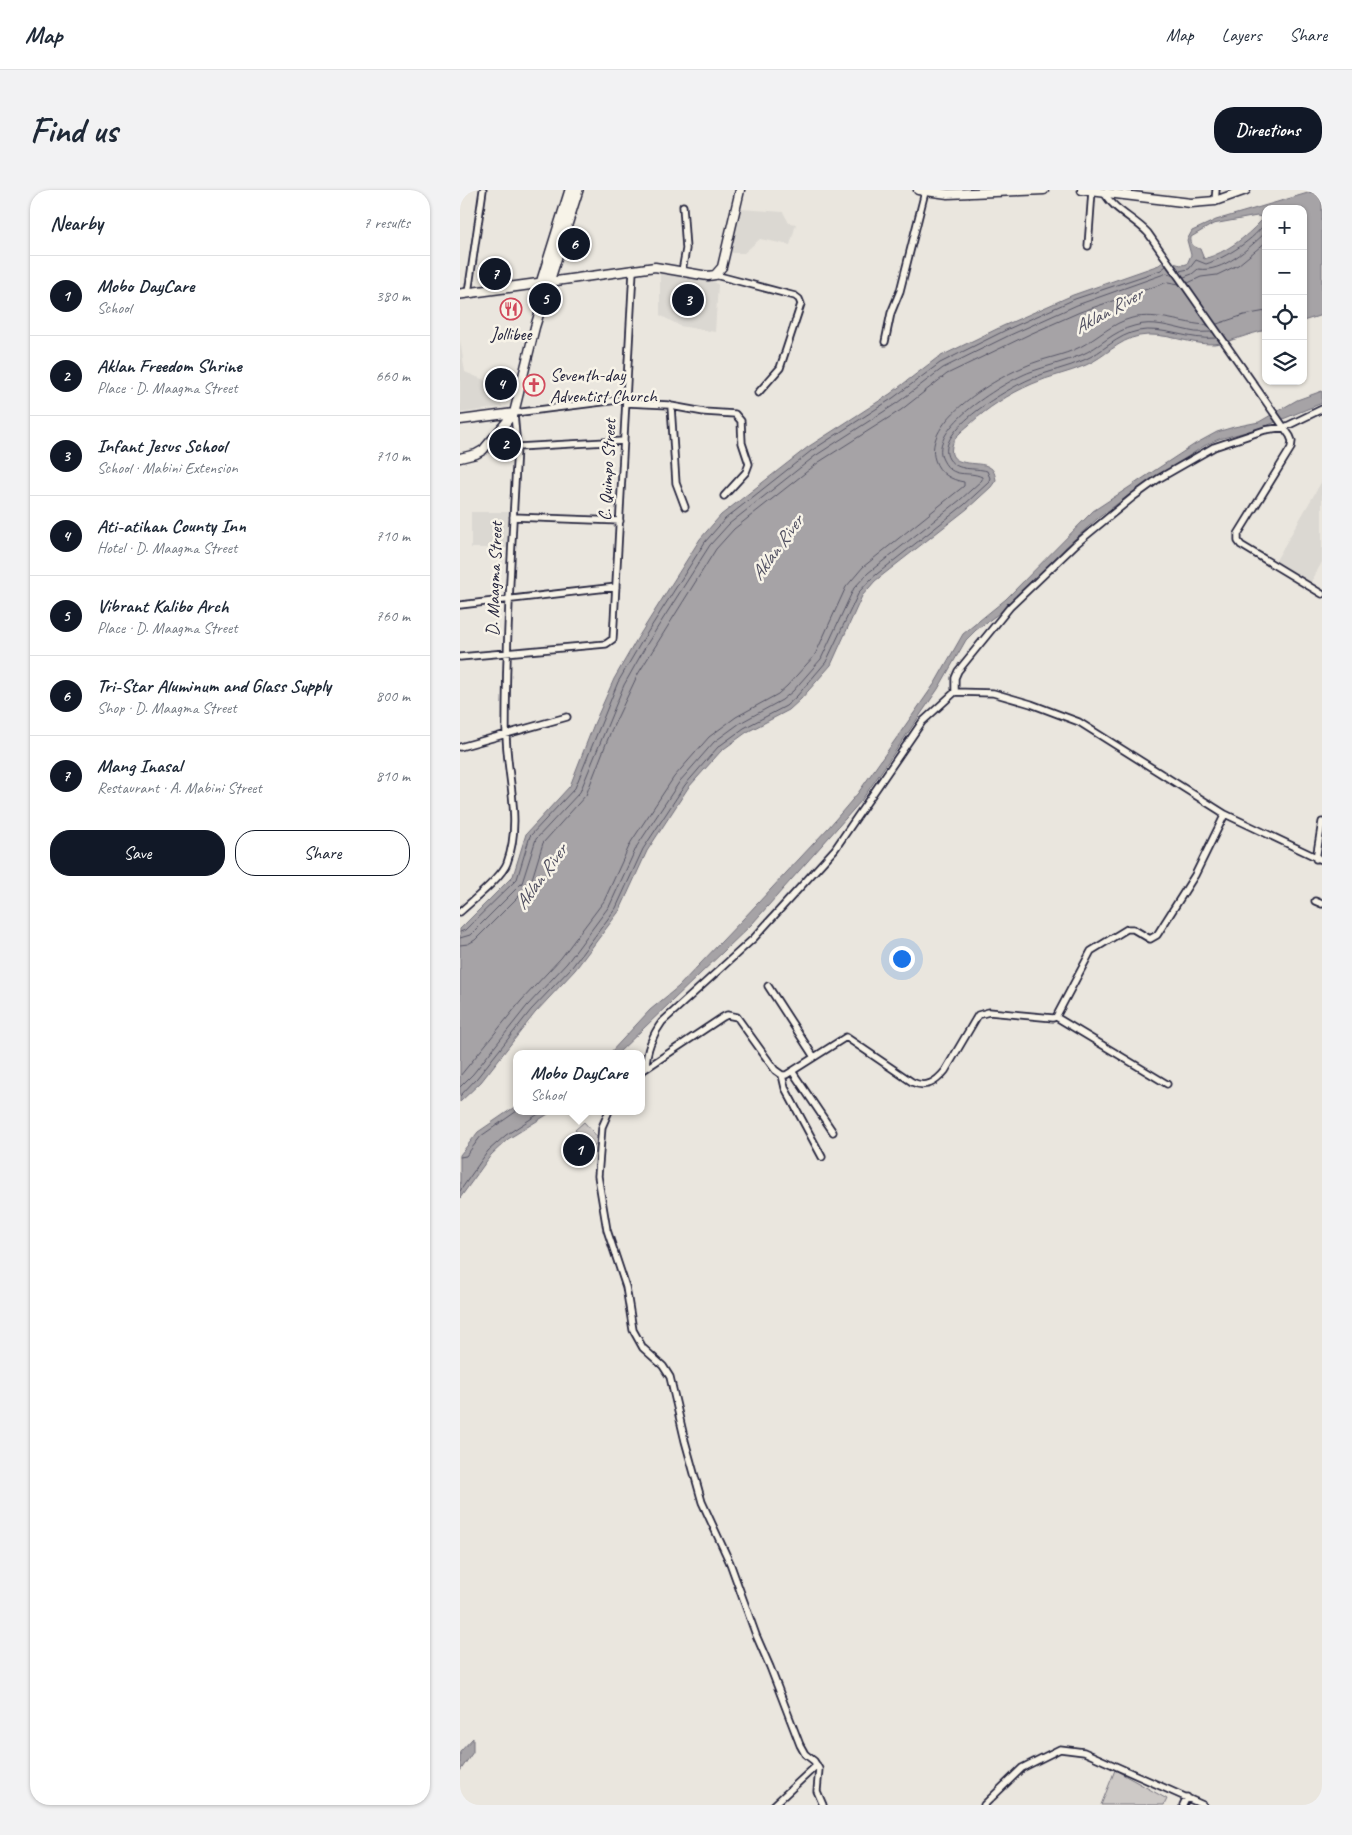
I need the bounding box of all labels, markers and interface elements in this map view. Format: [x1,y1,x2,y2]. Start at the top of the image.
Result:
text: Map [25,20,62,50]
text: Map [1166,24,1194,46]
text: Layers [1222,24,1261,46]
text: Share [1289,24,1327,46]
button: Directions [1214,107,1322,153]
text: Find us [30,108,117,153]
map controls [1262,205,1307,385]
button: + [1262,205,1307,250]
text: Nearby [50,210,103,236]
text: 7 results [363,213,410,233]
pin: 6 [558,225,590,263]
button: − [1262,250,1307,295]
pin: 7 [479,255,511,293]
text: Mobo DayCare [97,274,194,298]
pin: 5 [529,280,561,318]
pin: 3 [672,281,704,319]
water label: Aklan River [1070,281,1149,339]
text: 1 [62,286,70,306]
text: 380 m [376,286,410,306]
button: locate [1262,295,1307,340]
restaurant icon: Jollibee [499,297,523,321]
text: School [97,298,131,318]
place label: Jollibee [490,323,532,345]
button: layers [1262,340,1307,385]
text: Aklan Freedom Shrine [97,354,242,378]
place label: Seventh-day Adventist Church [550,364,658,407]
pin: 4 [485,365,517,403]
text: 2 [62,366,70,386]
text: 660 m [376,366,410,386]
church icon: Seventh-day Adventist Church [522,373,546,397]
text: Place · D. Maagma Street [97,378,237,398]
street label: C. Quimpo Street [593,417,621,521]
pin: 2 [489,425,521,463]
text: Infant Jesus School [97,434,227,458]
text: 3 [62,446,70,466]
text: 710 m [376,446,410,466]
text: School · Mabini Extension [97,458,238,478]
water label: Aklan River [745,508,810,585]
text: Ati-atihan County Inn [97,514,246,538]
street label: D. Maagma Street [481,519,507,637]
text: 4 [62,526,70,546]
text: 710 m [376,526,410,546]
text: Hotel · D. Maagma Street [97,538,237,558]
text: Vibrant Kalibo Arch [97,594,229,618]
text: 5 [63,606,69,626]
text: 760 m [376,606,410,626]
text: Place · D. Maagma Street [97,618,237,638]
text: Tri-Star Aluminum and Glass Supply [97,674,331,698]
text: 6 [62,686,70,706]
text: 800 m [376,686,410,706]
text: Shop · D. Maagma Street [97,698,237,718]
text: Mang Inasal [97,754,182,778]
text: 7 [62,766,70,786]
text: 810 m [376,766,410,786]
text: Restaurant · A. Mabini Street [97,778,262,798]
button: Save [50,830,225,876]
button: Share [235,830,410,876]
water label: Aklan River [509,837,574,914]
your location [889,946,915,972]
popup [513,1050,645,1115]
text: Mobo DayCare [530,1061,628,1085]
text: School [530,1085,565,1105]
pin: 1 [563,1131,595,1169]

